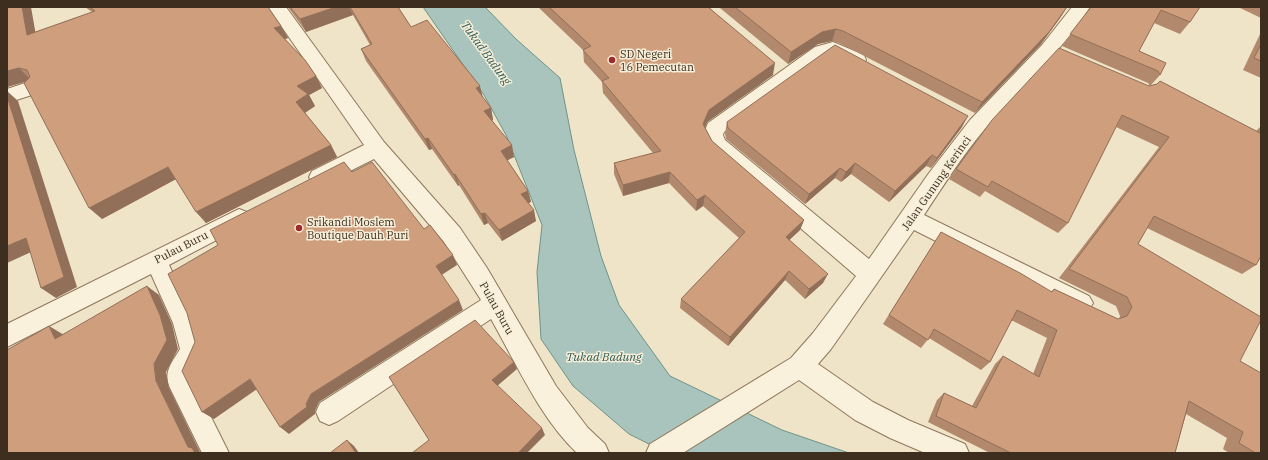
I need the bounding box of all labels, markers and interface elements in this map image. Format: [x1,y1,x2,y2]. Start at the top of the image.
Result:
water label: Tukad Badung [458,18,515,88]
place label: SD Negeri 16 Pemecutan [620,47,694,74]
marker: SD Negeri 16 Pemecutan [607,55,617,65]
street label: Jalan Gunung Kerinci [898,133,974,233]
place label: Srikandi Moslem Boutique Dauh Puri [307,215,409,242]
marker: Srikandi Moslem Boutique Dauh Puri [294,223,304,233]
street label: Pulau Buru [152,227,210,266]
street label: Pulau Buru [477,279,517,337]
water label: Tukad Badung [566,349,642,364]

